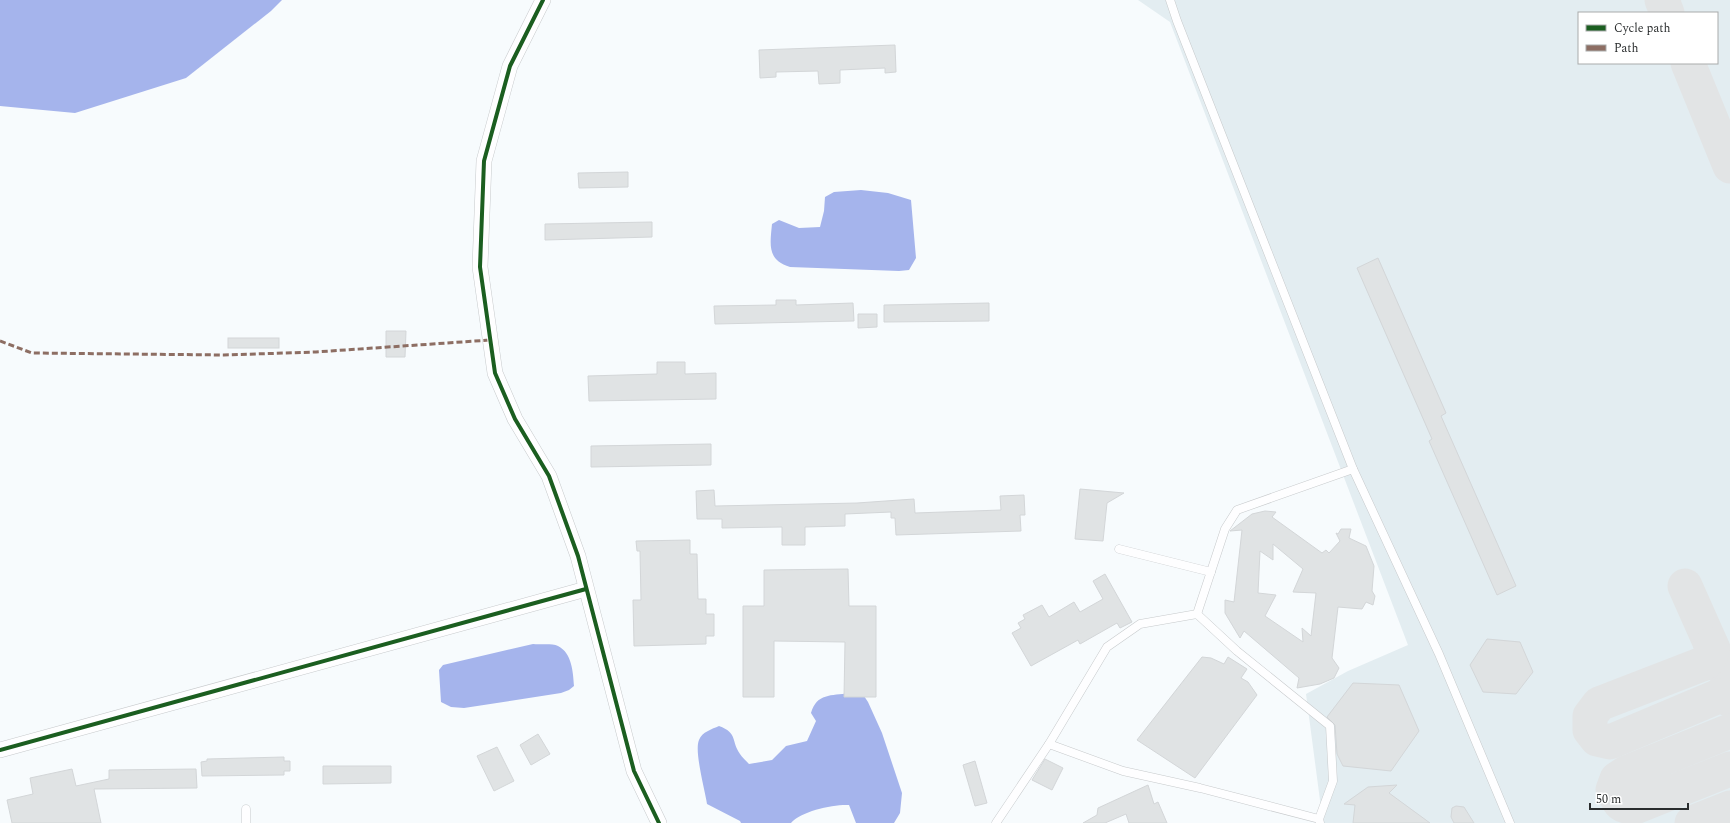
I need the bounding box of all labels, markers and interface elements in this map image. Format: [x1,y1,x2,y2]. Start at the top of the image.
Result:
legend [1578,12,1718,64]
text: Cycle path [1614,19,1671,38]
text: Path [1614,39,1639,58]
scale bar [1590,785,1688,811]
text: 50 m [1596,790,1621,809]

